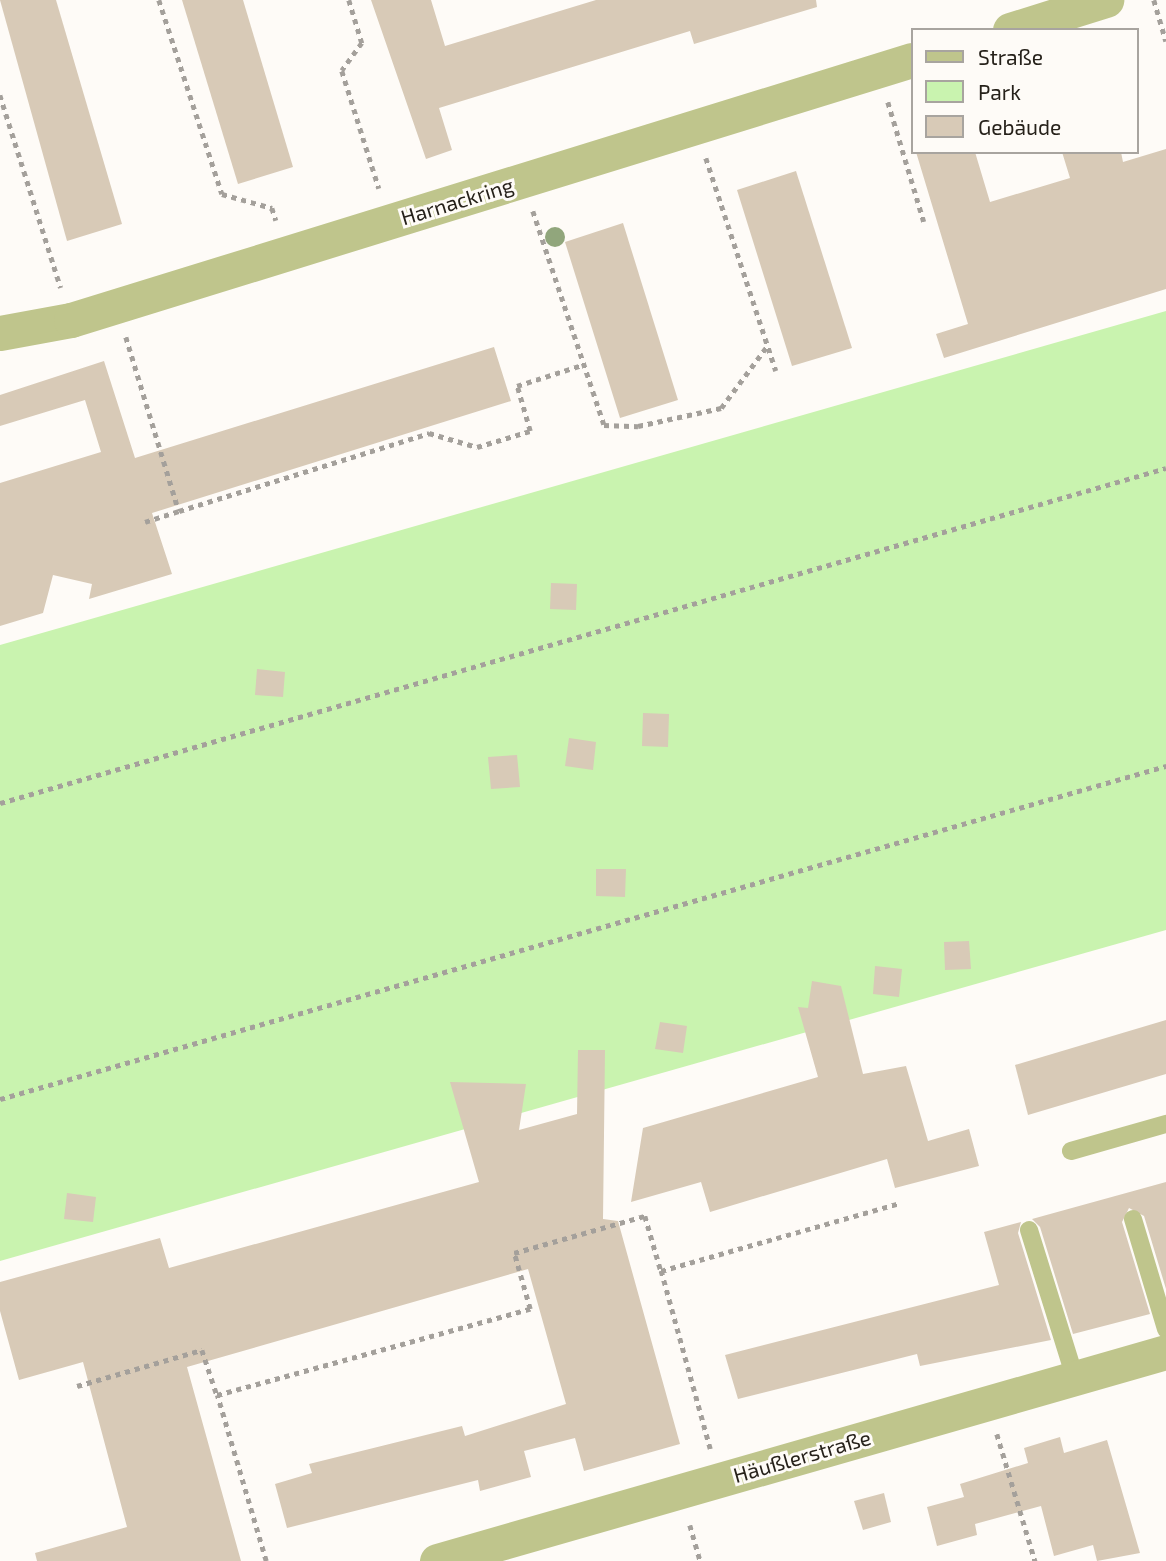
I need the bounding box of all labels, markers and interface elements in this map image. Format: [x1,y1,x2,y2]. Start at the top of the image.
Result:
legend [911,28,1138,154]
text: Straße [978,44,1043,69]
text: Park [978,79,1021,104]
text: Gebäude [978,114,1061,139]
street label: Harnackring [398,172,516,230]
street label: Häußlerstraße [730,1424,874,1488]

